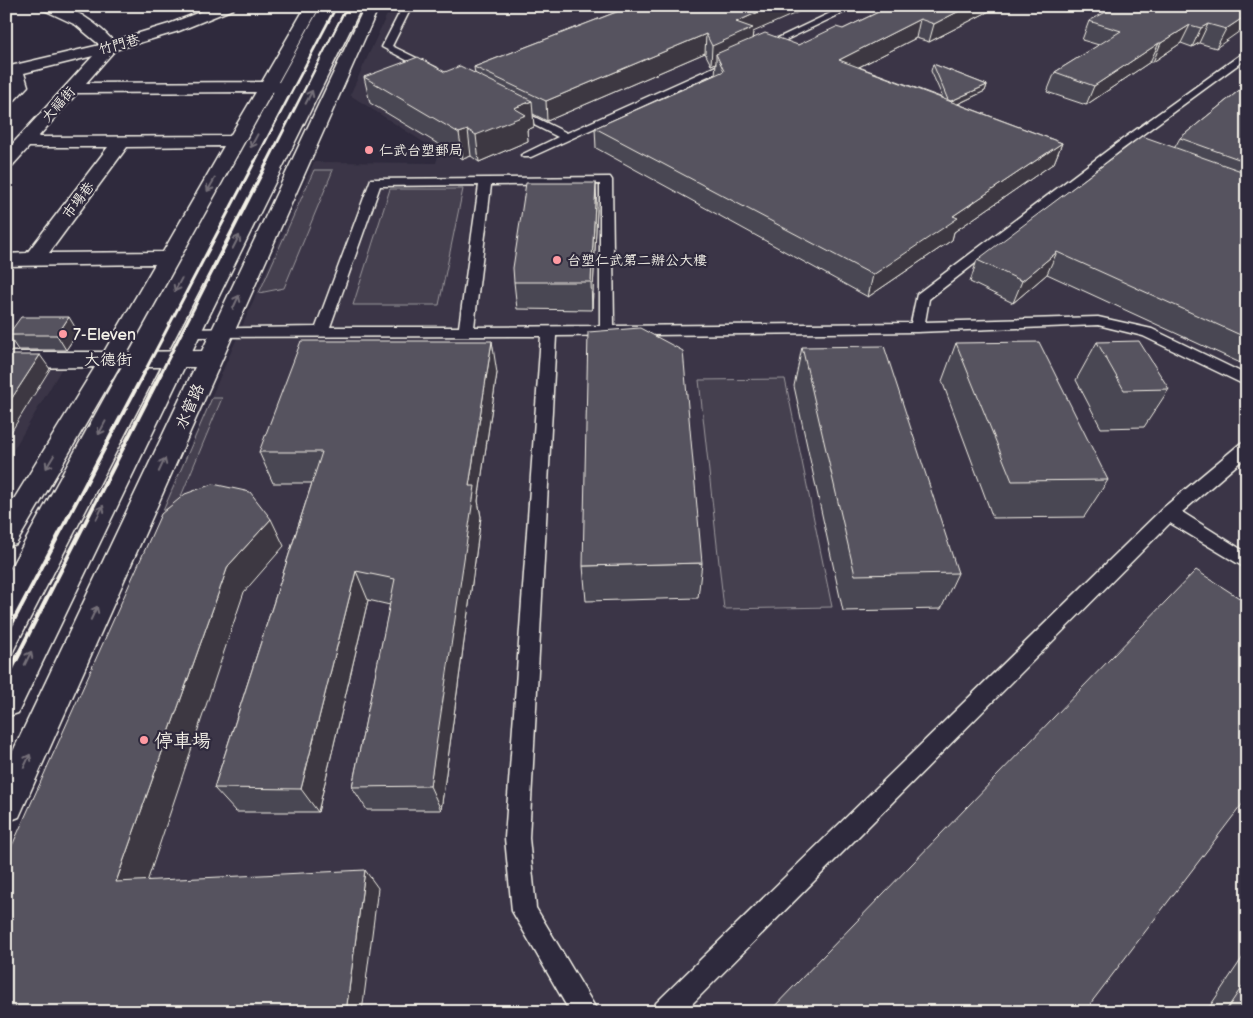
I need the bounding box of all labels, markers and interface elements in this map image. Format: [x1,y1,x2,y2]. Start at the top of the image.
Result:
street label: 竹門巷 [97,31,143,58]
street label: 大福街 [38,83,79,126]
one-way arrow [305,90,314,105]
one-way arrow [249,133,259,148]
place label: 仁武台塑郵局 [379,142,463,159]
marker: 仁武台塑郵局 [363,144,375,156]
street label: 市場巷 [59,178,98,222]
one-way arrow [206,178,216,193]
one-way arrow [232,235,241,250]
place label: 台塑仁武第二辦公大樓 [567,252,707,269]
marker: 台塑仁武第二辦公大樓 [551,254,563,266]
one-way arrow [173,277,182,292]
one-way arrow [231,294,241,309]
place label: 7-Eleven [73,326,136,345]
marker: 7-Eleven [57,328,69,340]
street label: 大德街 [84,351,132,370]
street label: 水管路 [172,381,209,432]
one-way arrow [97,420,106,435]
one-way arrow [45,454,55,468]
one-way arrow [157,458,167,473]
one-way arrow [95,505,105,520]
one-way arrow [90,606,99,621]
one-way arrow [24,651,33,666]
place label: 停車場 [154,730,211,753]
marker: 停車場 [138,734,150,746]
one-way arrow [22,754,32,769]

